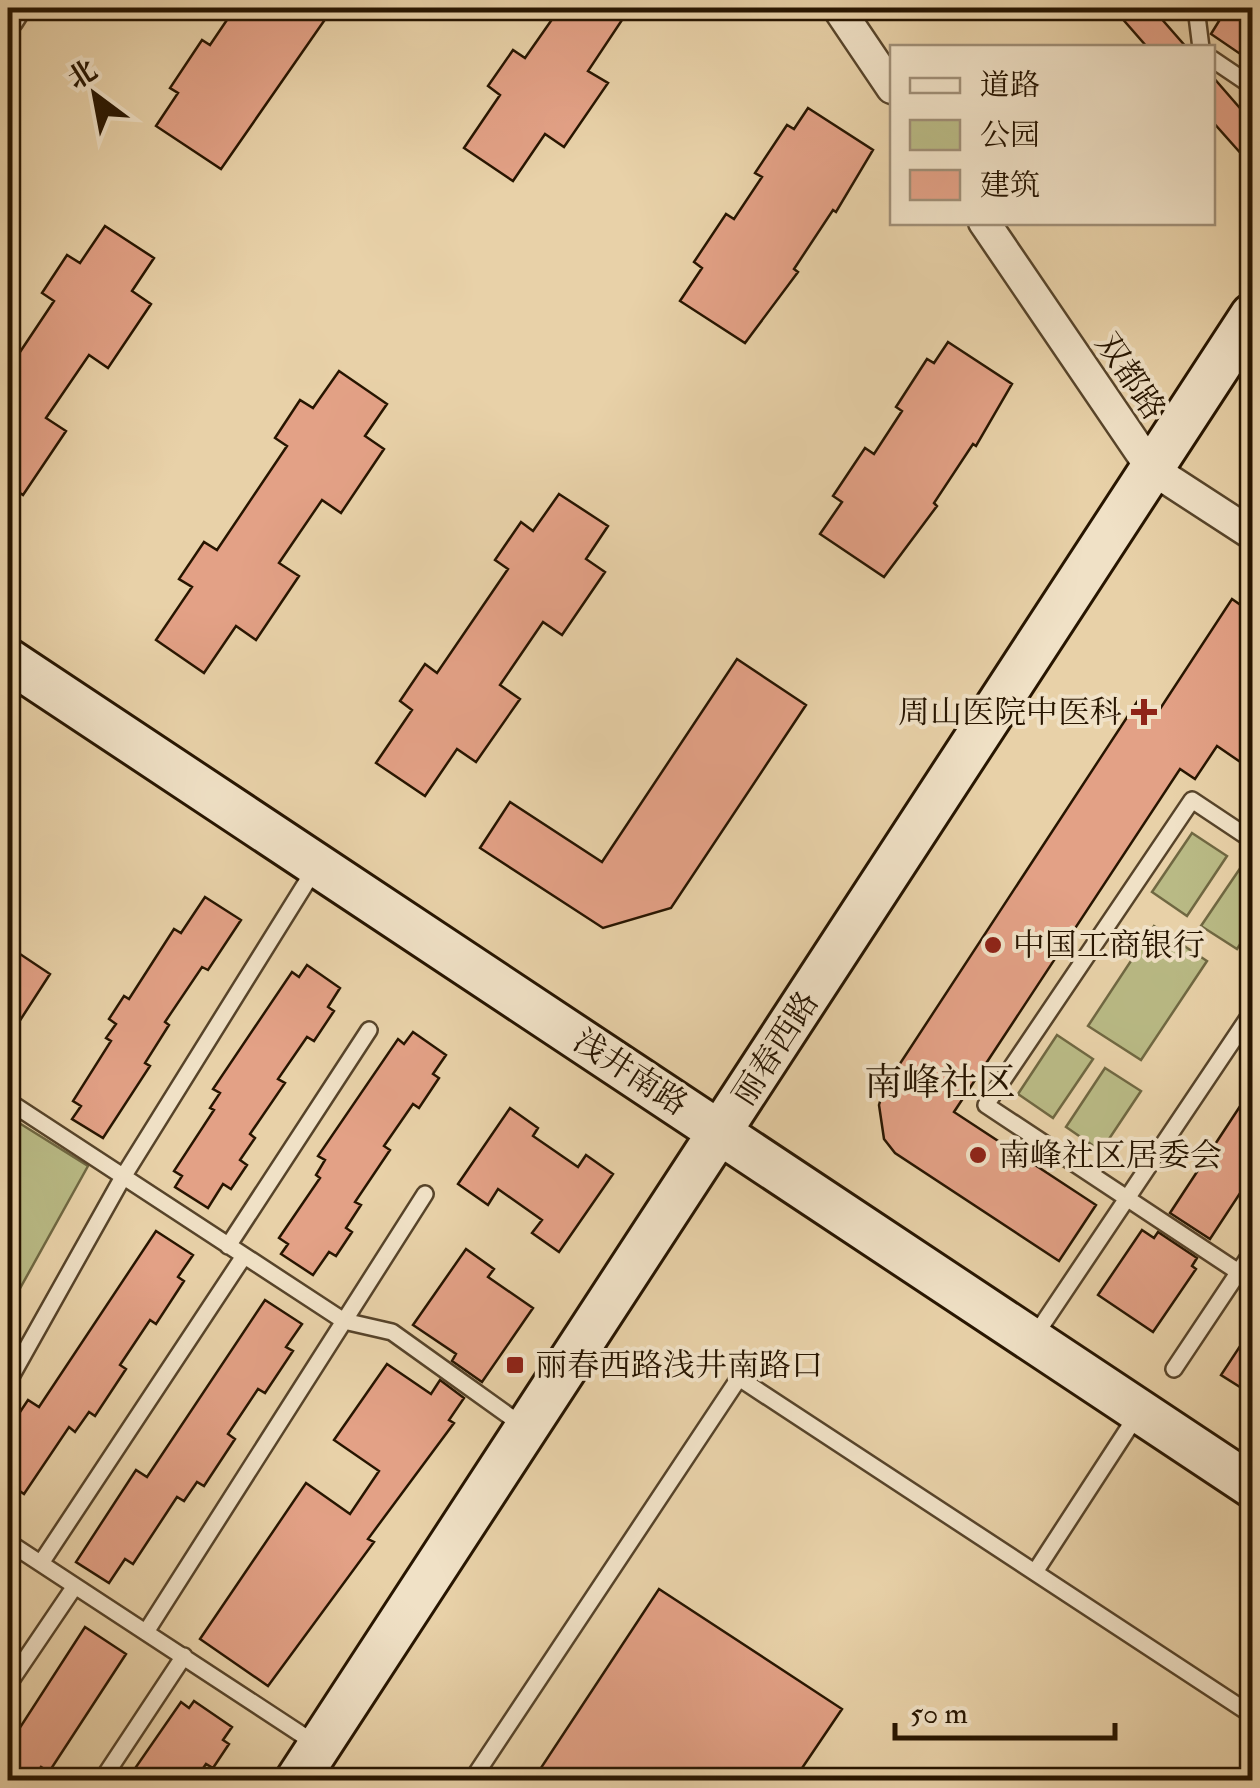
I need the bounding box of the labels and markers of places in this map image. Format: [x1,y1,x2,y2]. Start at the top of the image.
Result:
place label: 周山医院中医科 [898,693,1122,733]
marker: 周山医院中医科 [1131,699,1157,725]
place label: 中国工商银行 [1013,926,1205,966]
marker: 中国工商银行 [982,934,1004,956]
place label: 南峰社区居委会 [998,1136,1222,1176]
marker: 南峰社区居委会 [967,1144,989,1166]
place label: 丽春西路浅井南路口 [535,1346,823,1386]
marker: 丽春西路浅井南路口 [504,1354,526,1376]

